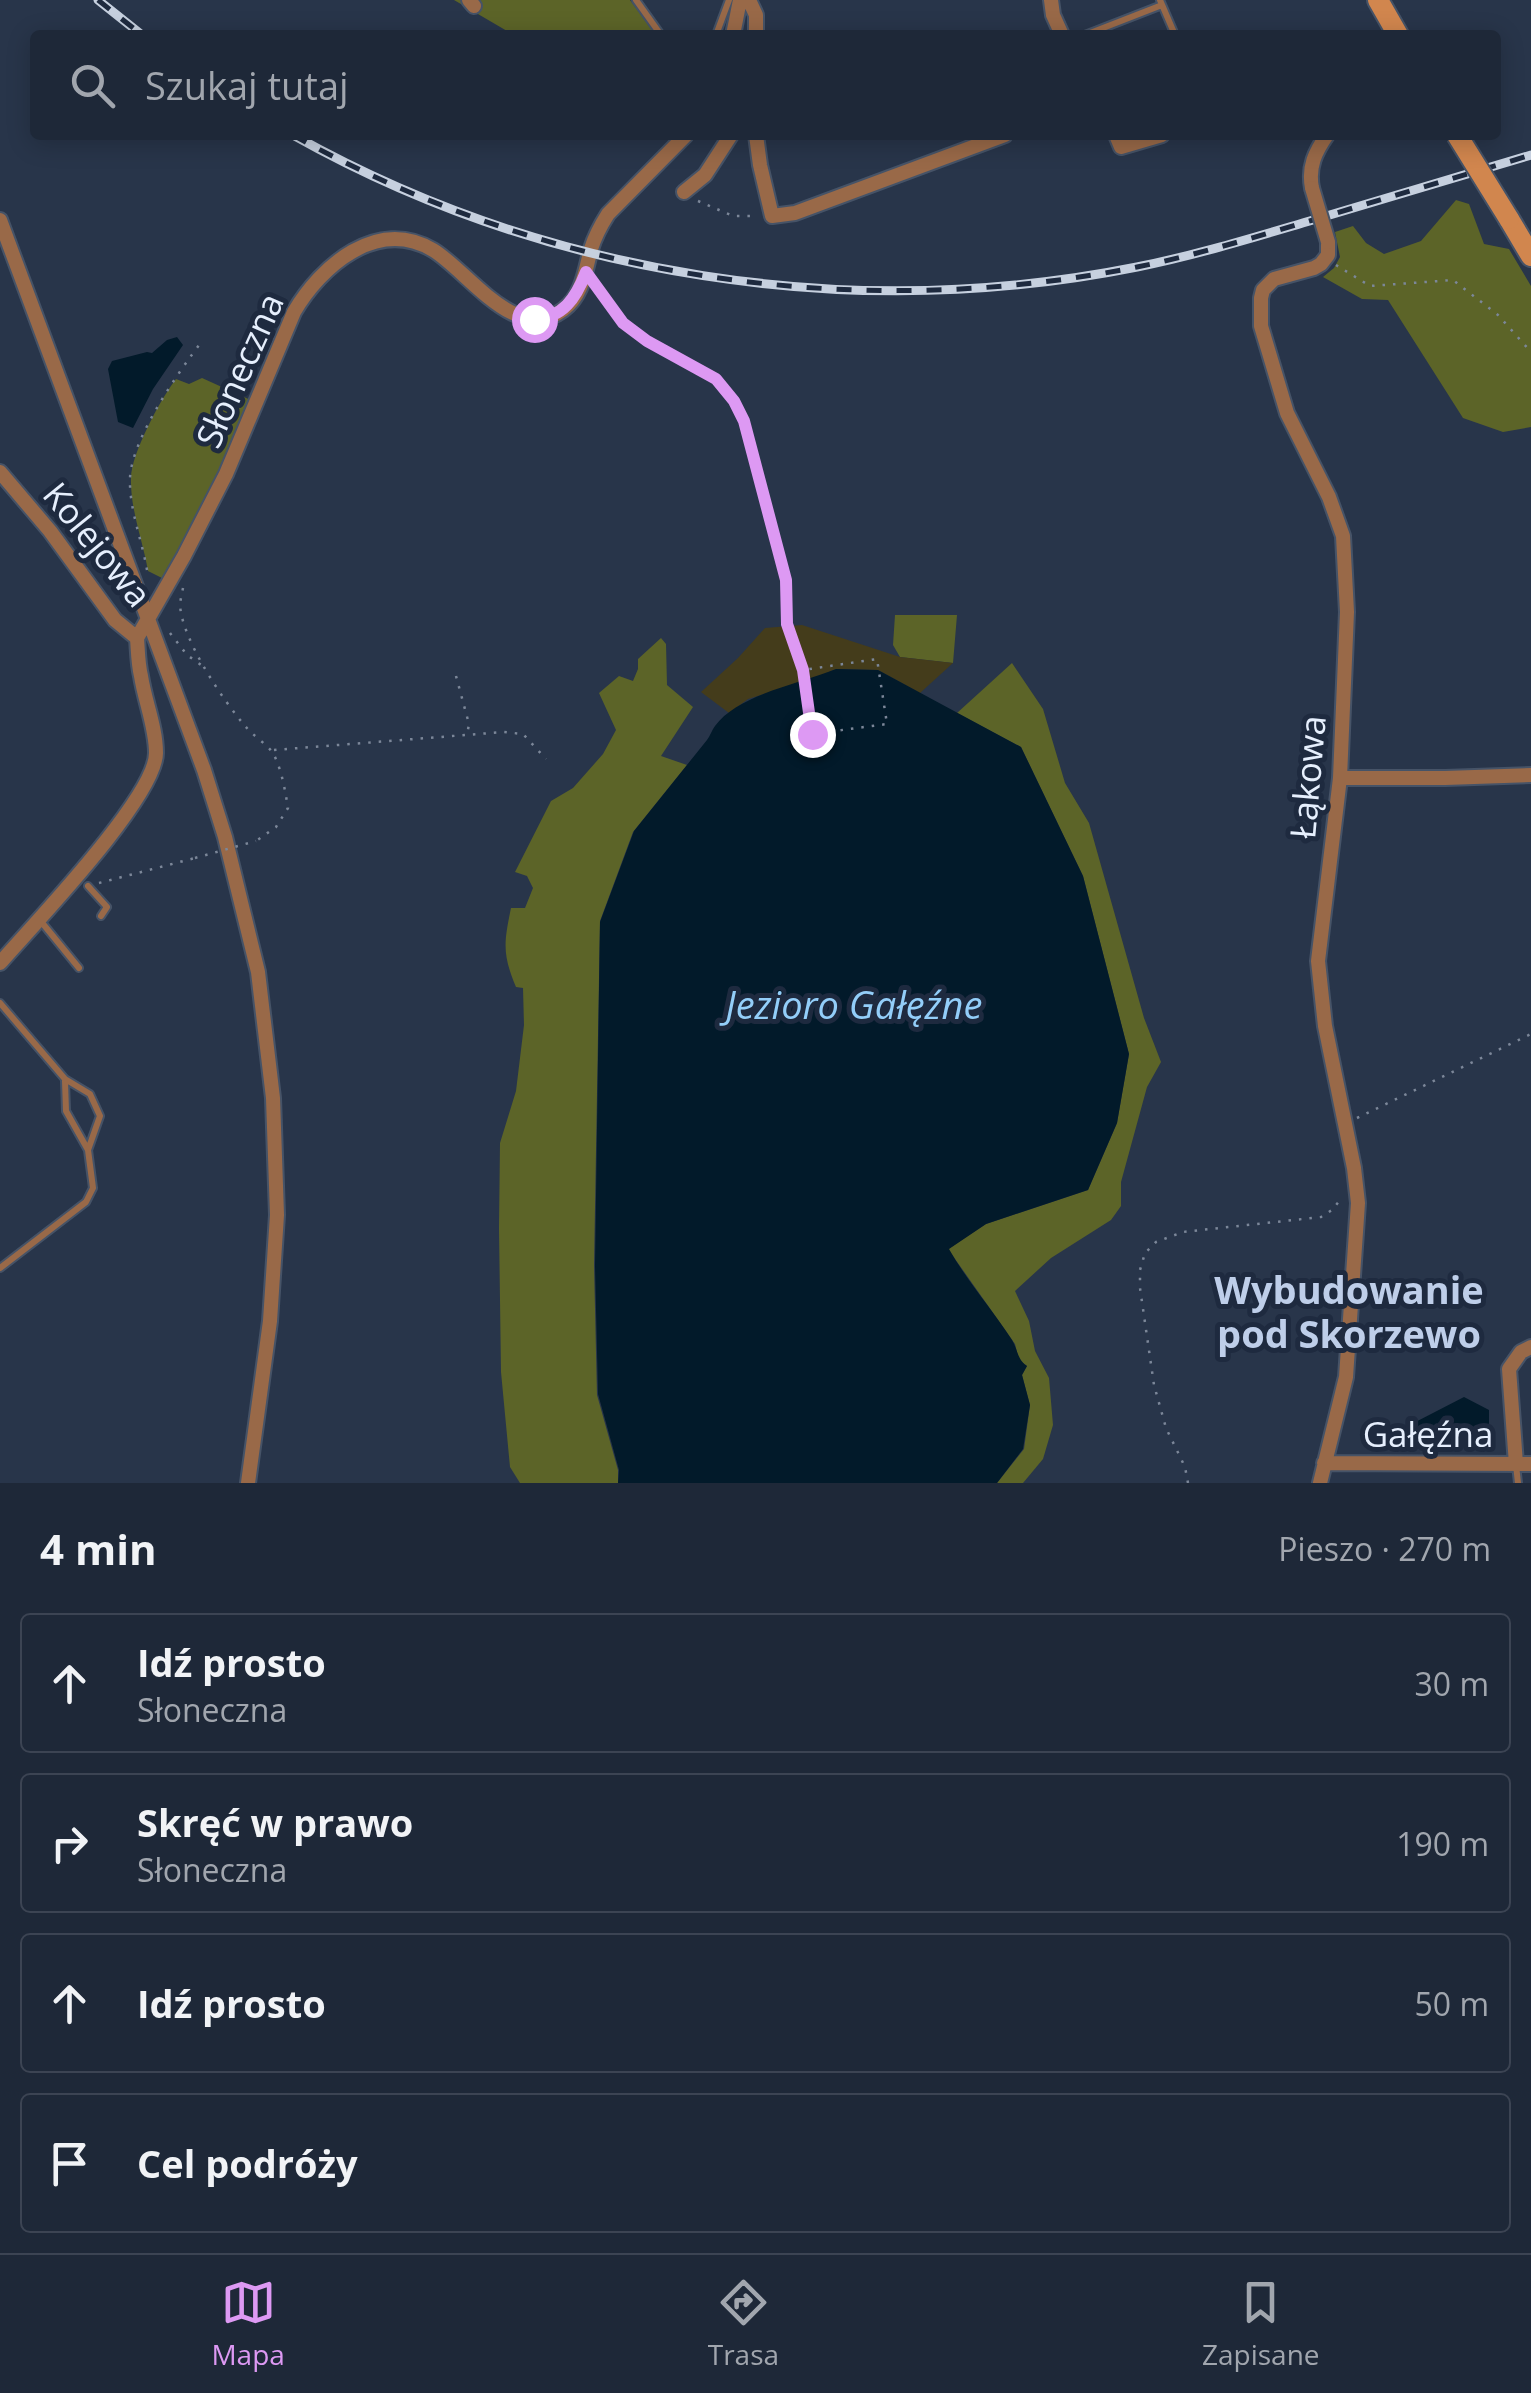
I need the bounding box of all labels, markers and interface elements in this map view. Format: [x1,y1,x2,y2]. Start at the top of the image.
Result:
search box [30,30,1501,140]
icon: search [65,58,120,113]
text: Szukaj tutaj [145,59,349,111]
street label: Słoneczna [184,285,294,455]
route start [512,297,558,343]
street label: Kolejowa [33,472,163,616]
route end [790,712,836,758]
street label: Łąkowa [1278,713,1336,841]
water label: Jezioro Gałęźne [720,978,982,1030]
district label: Wybudowanie pod Skorzewo [1214,1263,1484,1359]
street label: Gałęźna [1363,1410,1493,1457]
text: 4 min [40,1520,157,1577]
text: Pieszo · 270 m [1278,1527,1491,1570]
text: Idź prosto [137,1636,326,1688]
icon: ahead [42,1656,97,1711]
text: 30 m [1414,1662,1489,1705]
text: Słoneczna [137,1688,287,1731]
text: Skręć w prawo [137,1796,413,1848]
icon: right [42,1816,97,1871]
text: 190 m [1396,1822,1489,1865]
text: Słoneczna [137,1848,287,1891]
icon: ahead [42,1976,97,2031]
text: Idź prosto [137,1977,326,2029]
text: 50 m [1414,1982,1489,2025]
icon: arrive [42,2136,97,2191]
text: Cel podróży [137,2137,358,2189]
tab: Mapa [211,2275,285,2373]
tab: Trasa [708,2275,779,2373]
tab: Zapisane [1202,2275,1320,2373]

